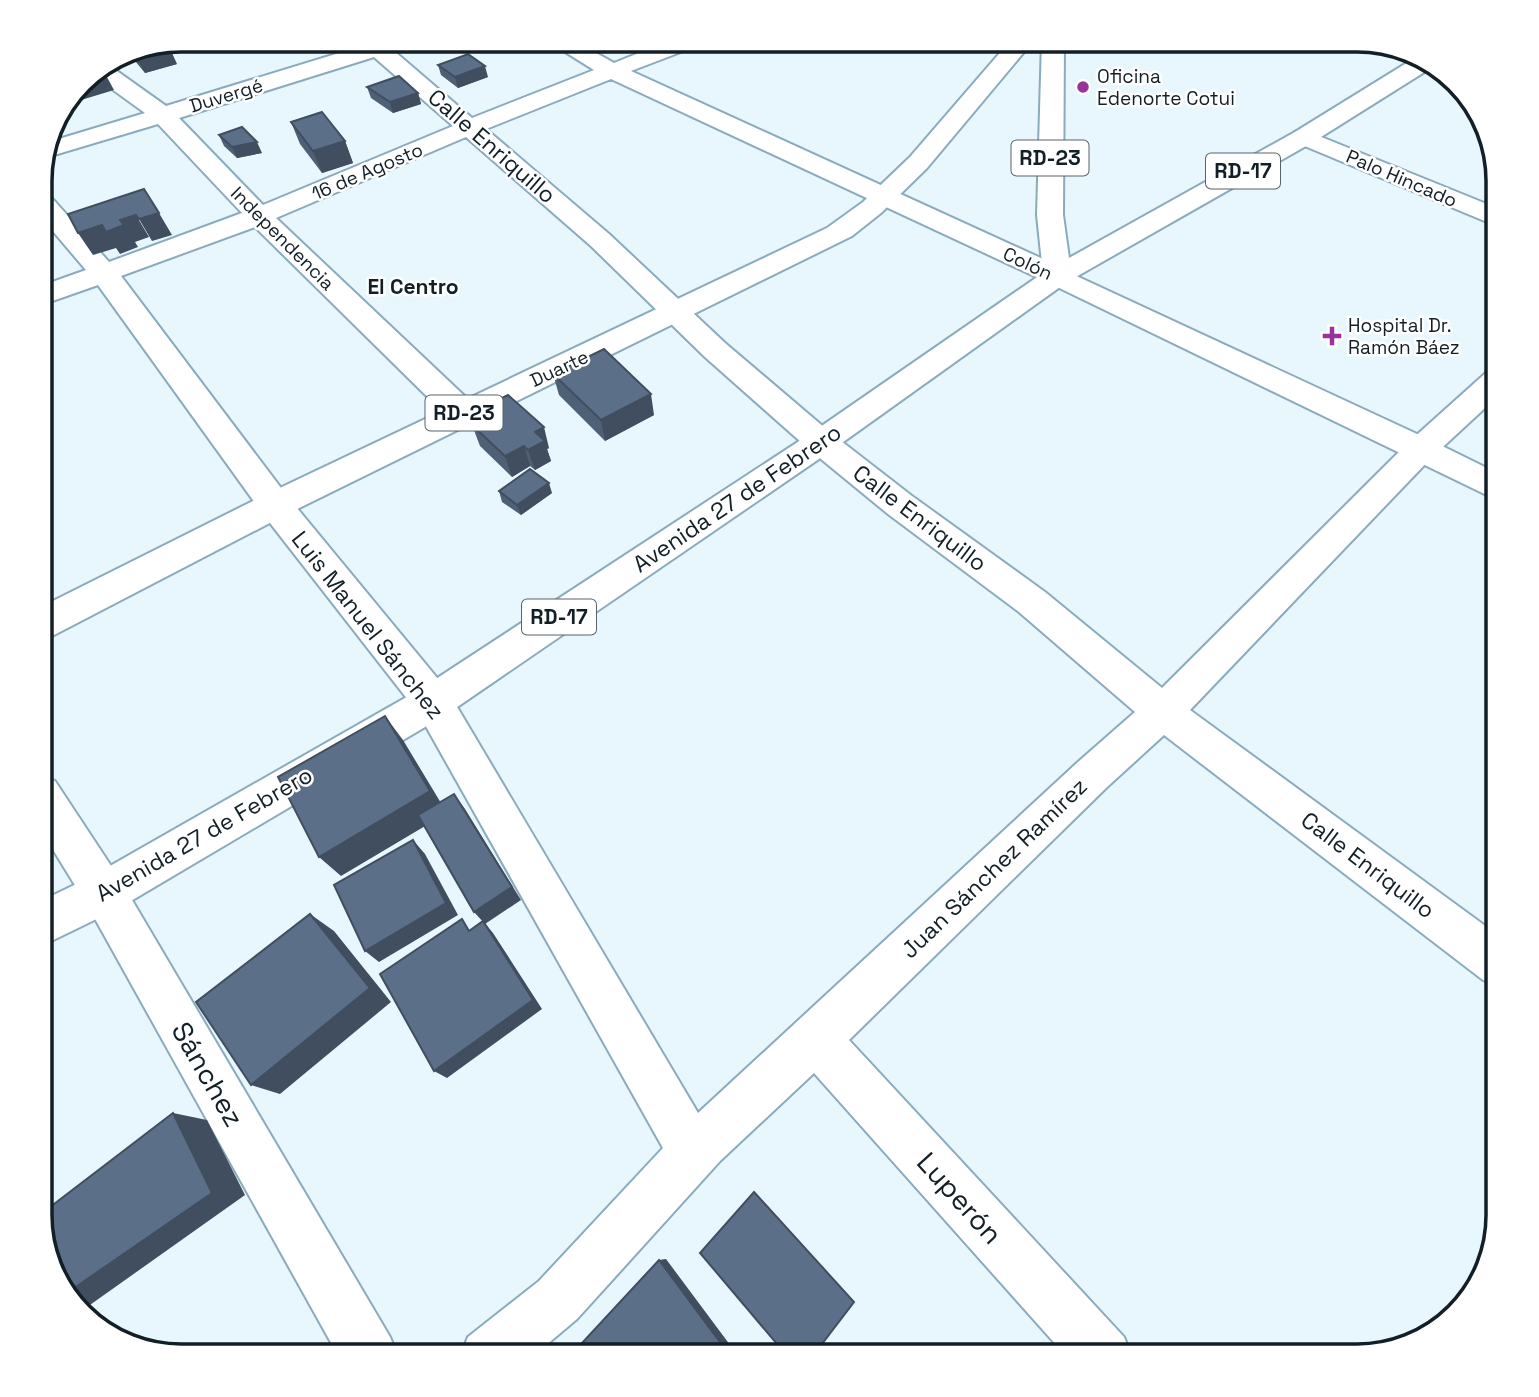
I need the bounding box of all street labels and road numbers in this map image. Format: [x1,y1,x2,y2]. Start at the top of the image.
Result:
street label: Duvergé [186,72,266,118]
street label: Calle Enriquillo [422,82,562,210]
street label: 16 de Agosto [308,137,427,206]
road number: RD-23 [1012,140,1088,176]
street label: Palo Hincado [1343,144,1461,213]
road number: RD-17 [1206,154,1280,188]
street label: Independencia [225,181,340,296]
street label: Colón [999,241,1057,286]
street label: Duarte [526,344,593,393]
road number: RD-23 [426,396,503,430]
street label: Avenida 27 de Febrero [627,417,847,579]
street label: Calle Enriquillo [847,458,993,578]
street label: Luis Manuel Sánchez [285,525,451,725]
road number: RD-17 [522,600,596,634]
street label: Avenida 27 de Febrero [90,760,318,908]
street label: Juan Sánchez Ramírez [895,771,1093,965]
street label: Calle Enriquillo [1295,805,1441,925]
street label: Sánchez [164,1015,252,1133]
street label: Luperón [909,1145,1011,1251]

